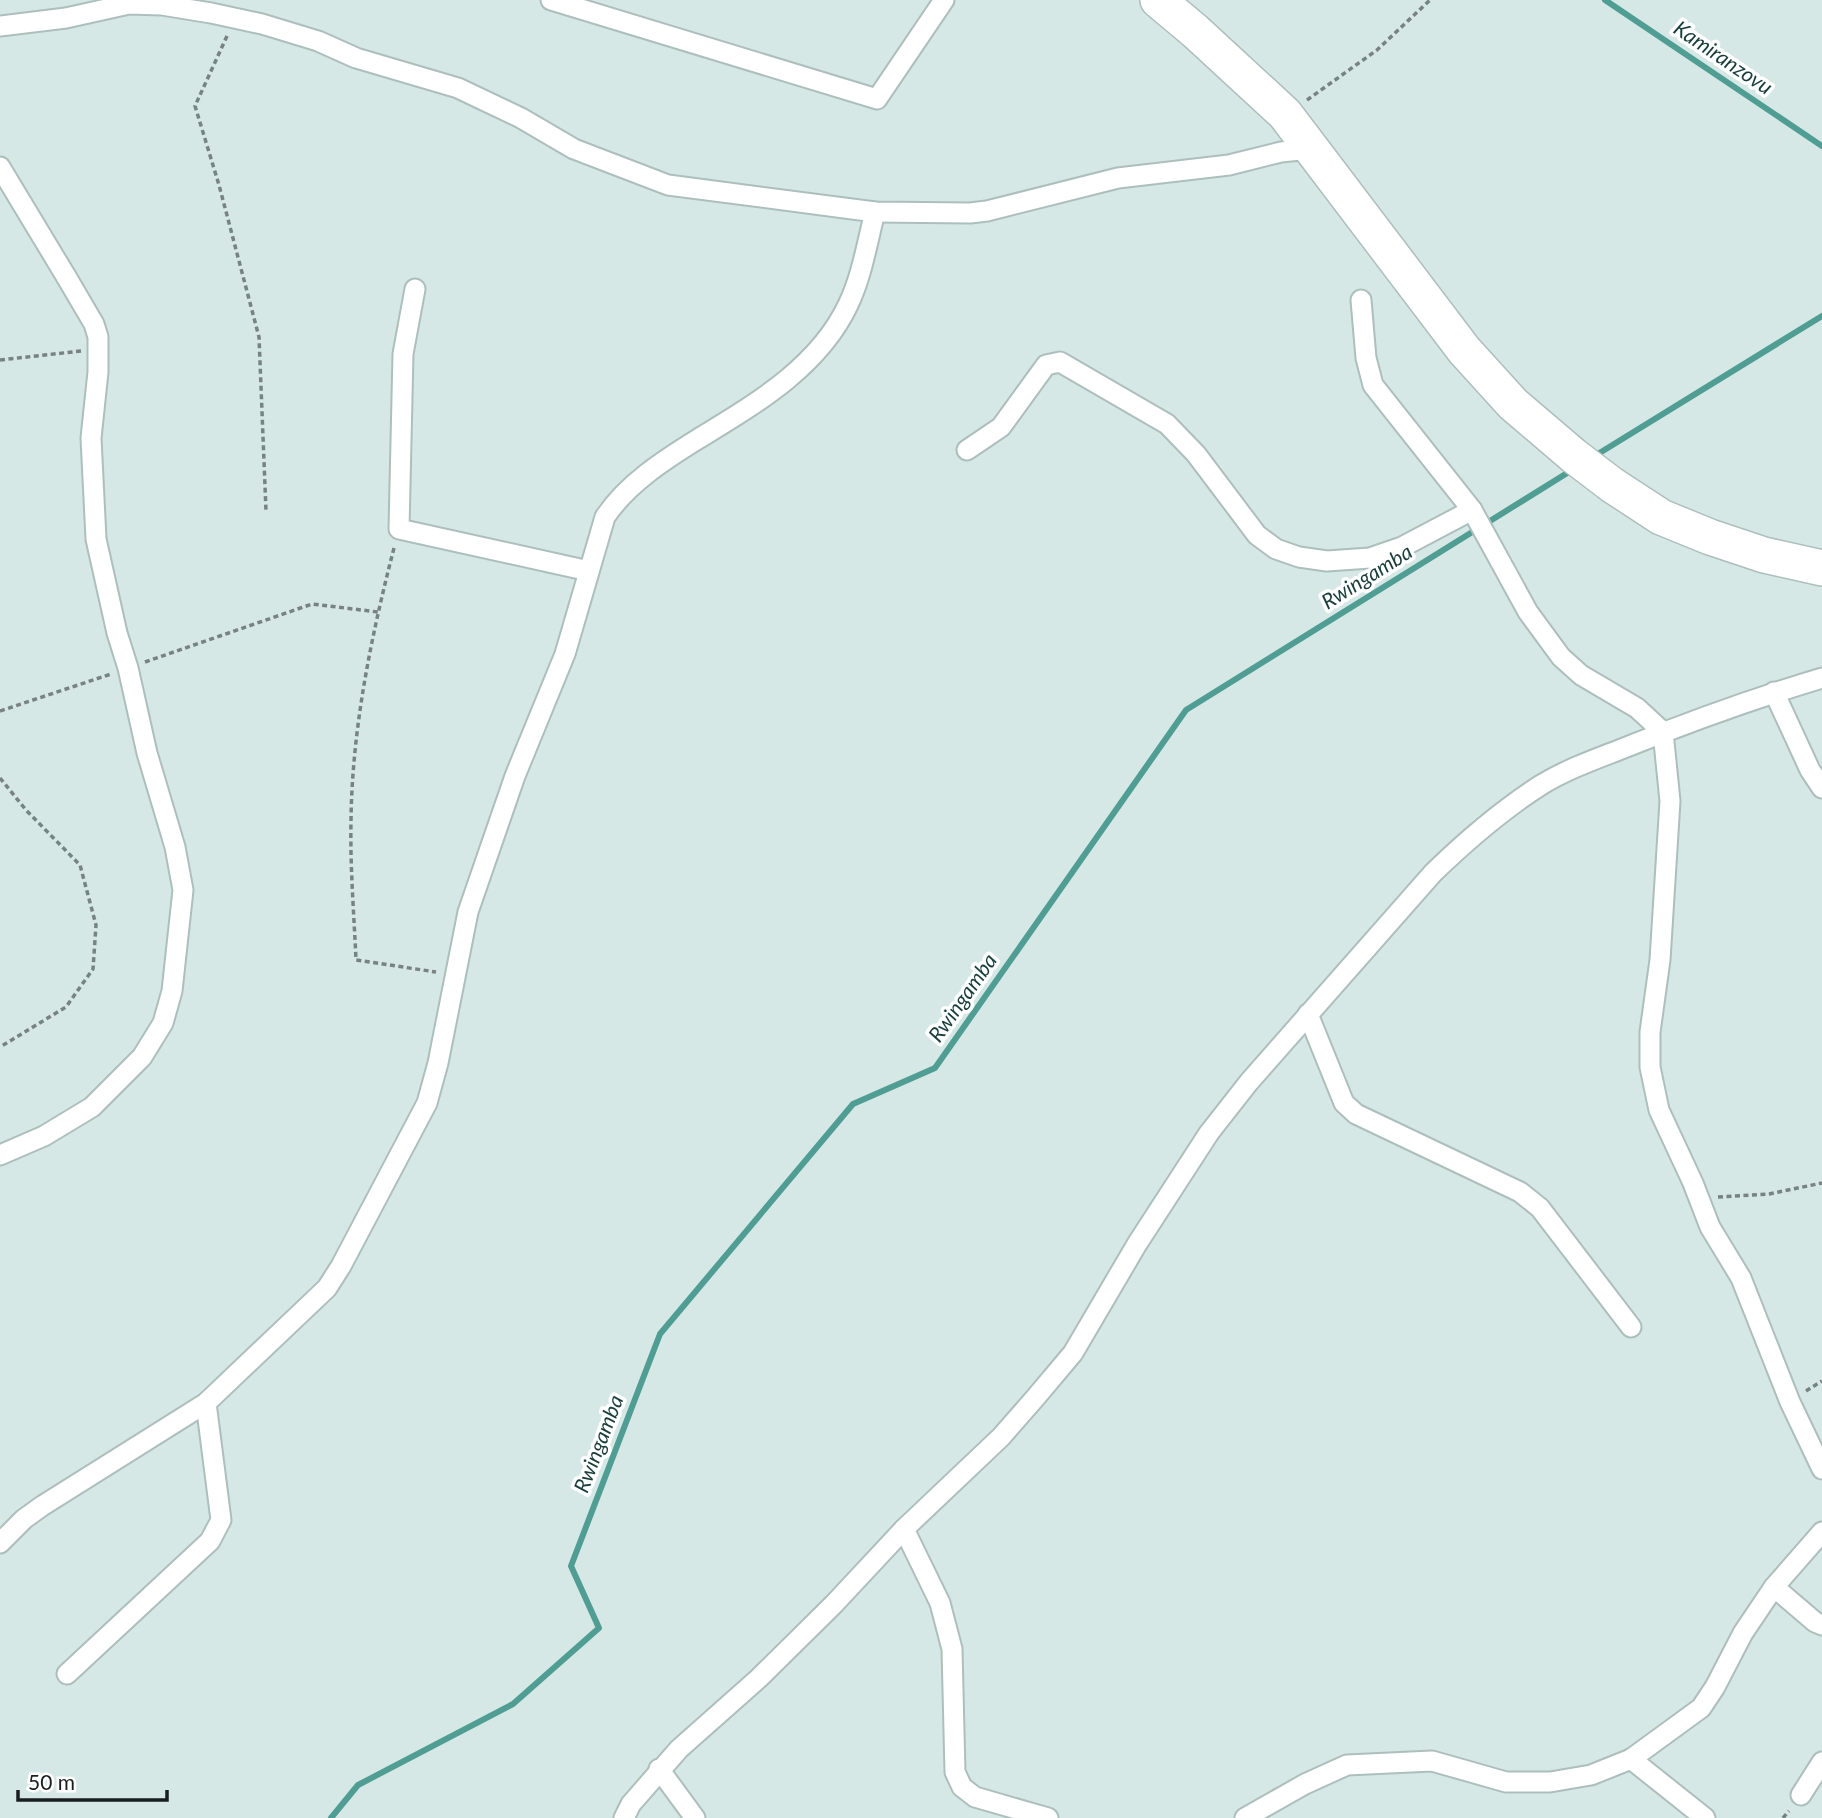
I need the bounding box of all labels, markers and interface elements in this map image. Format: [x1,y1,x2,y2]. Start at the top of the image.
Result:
water label: Kamiranzovu [1670,15,1778,99]
water label: Rwingamba [1316,538,1416,613]
water label: Rwingamba [922,948,1001,1046]
water label: Rwingamba [568,1391,628,1496]
scale bar [18,1758,166,1802]
text: 50 m [28,1769,75,1794]

